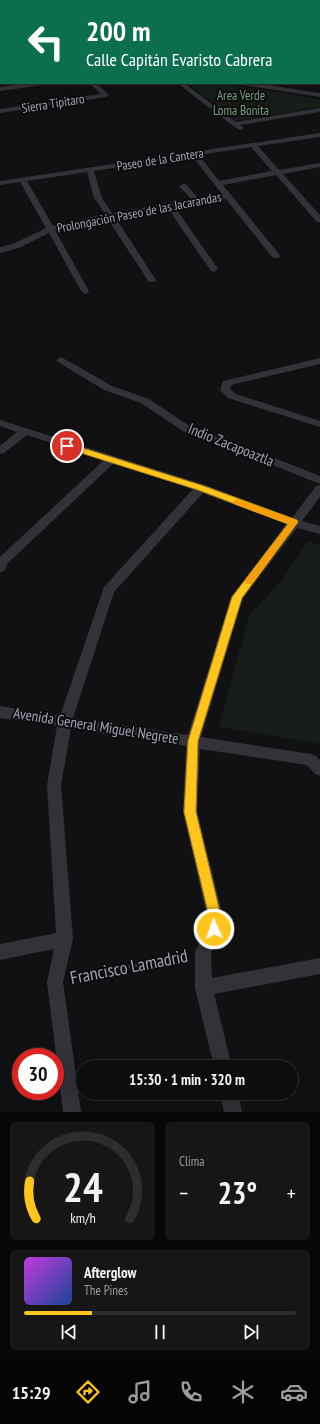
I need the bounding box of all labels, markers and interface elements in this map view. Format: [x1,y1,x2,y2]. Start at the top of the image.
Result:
text: 200 m [86,12,150,49]
icon: left [20,16,72,68]
text: Calle Capitán Evaristo Cabrera [86,48,272,71]
park label: Area Verde Loma Bonita [213,87,269,119]
street label: Sierra Tipitaro [20,90,86,117]
street label: Paseo de la Cantera [115,144,205,175]
street label: Prolongación Paseo de las Jacarandas [55,188,223,237]
street label: Indio Zacapoaztla [185,419,277,470]
pin [50,429,84,463]
icon: arrive [56,435,78,457]
street label: Avenida General Miguel Negrete [12,703,180,748]
position arrow [193,908,235,950]
street label: Francisco Lamadrid [68,944,190,989]
speed limit sign: 30 [12,1048,64,1100]
text: 15:30 · 1 min · 320 m [129,1070,245,1089]
text: Clima [179,1153,204,1170]
text: 24 [63,1160,102,1213]
text: 23° [218,1173,257,1212]
text: − [179,1179,188,1207]
text: + [287,1179,296,1207]
text: km/h [70,1208,95,1227]
text: Afterglow [84,1263,136,1282]
text: The Pines [84,1282,128,1299]
icon: previous [58,1321,80,1343]
icon: pause [149,1321,171,1343]
icon: next [240,1321,262,1343]
icon: directions [74,1378,102,1406]
icon: music [126,1378,154,1406]
icon: phone [177,1378,205,1406]
icon: climate [229,1378,257,1406]
icon: car [280,1378,308,1406]
text: 15:29 [12,1381,51,1404]

